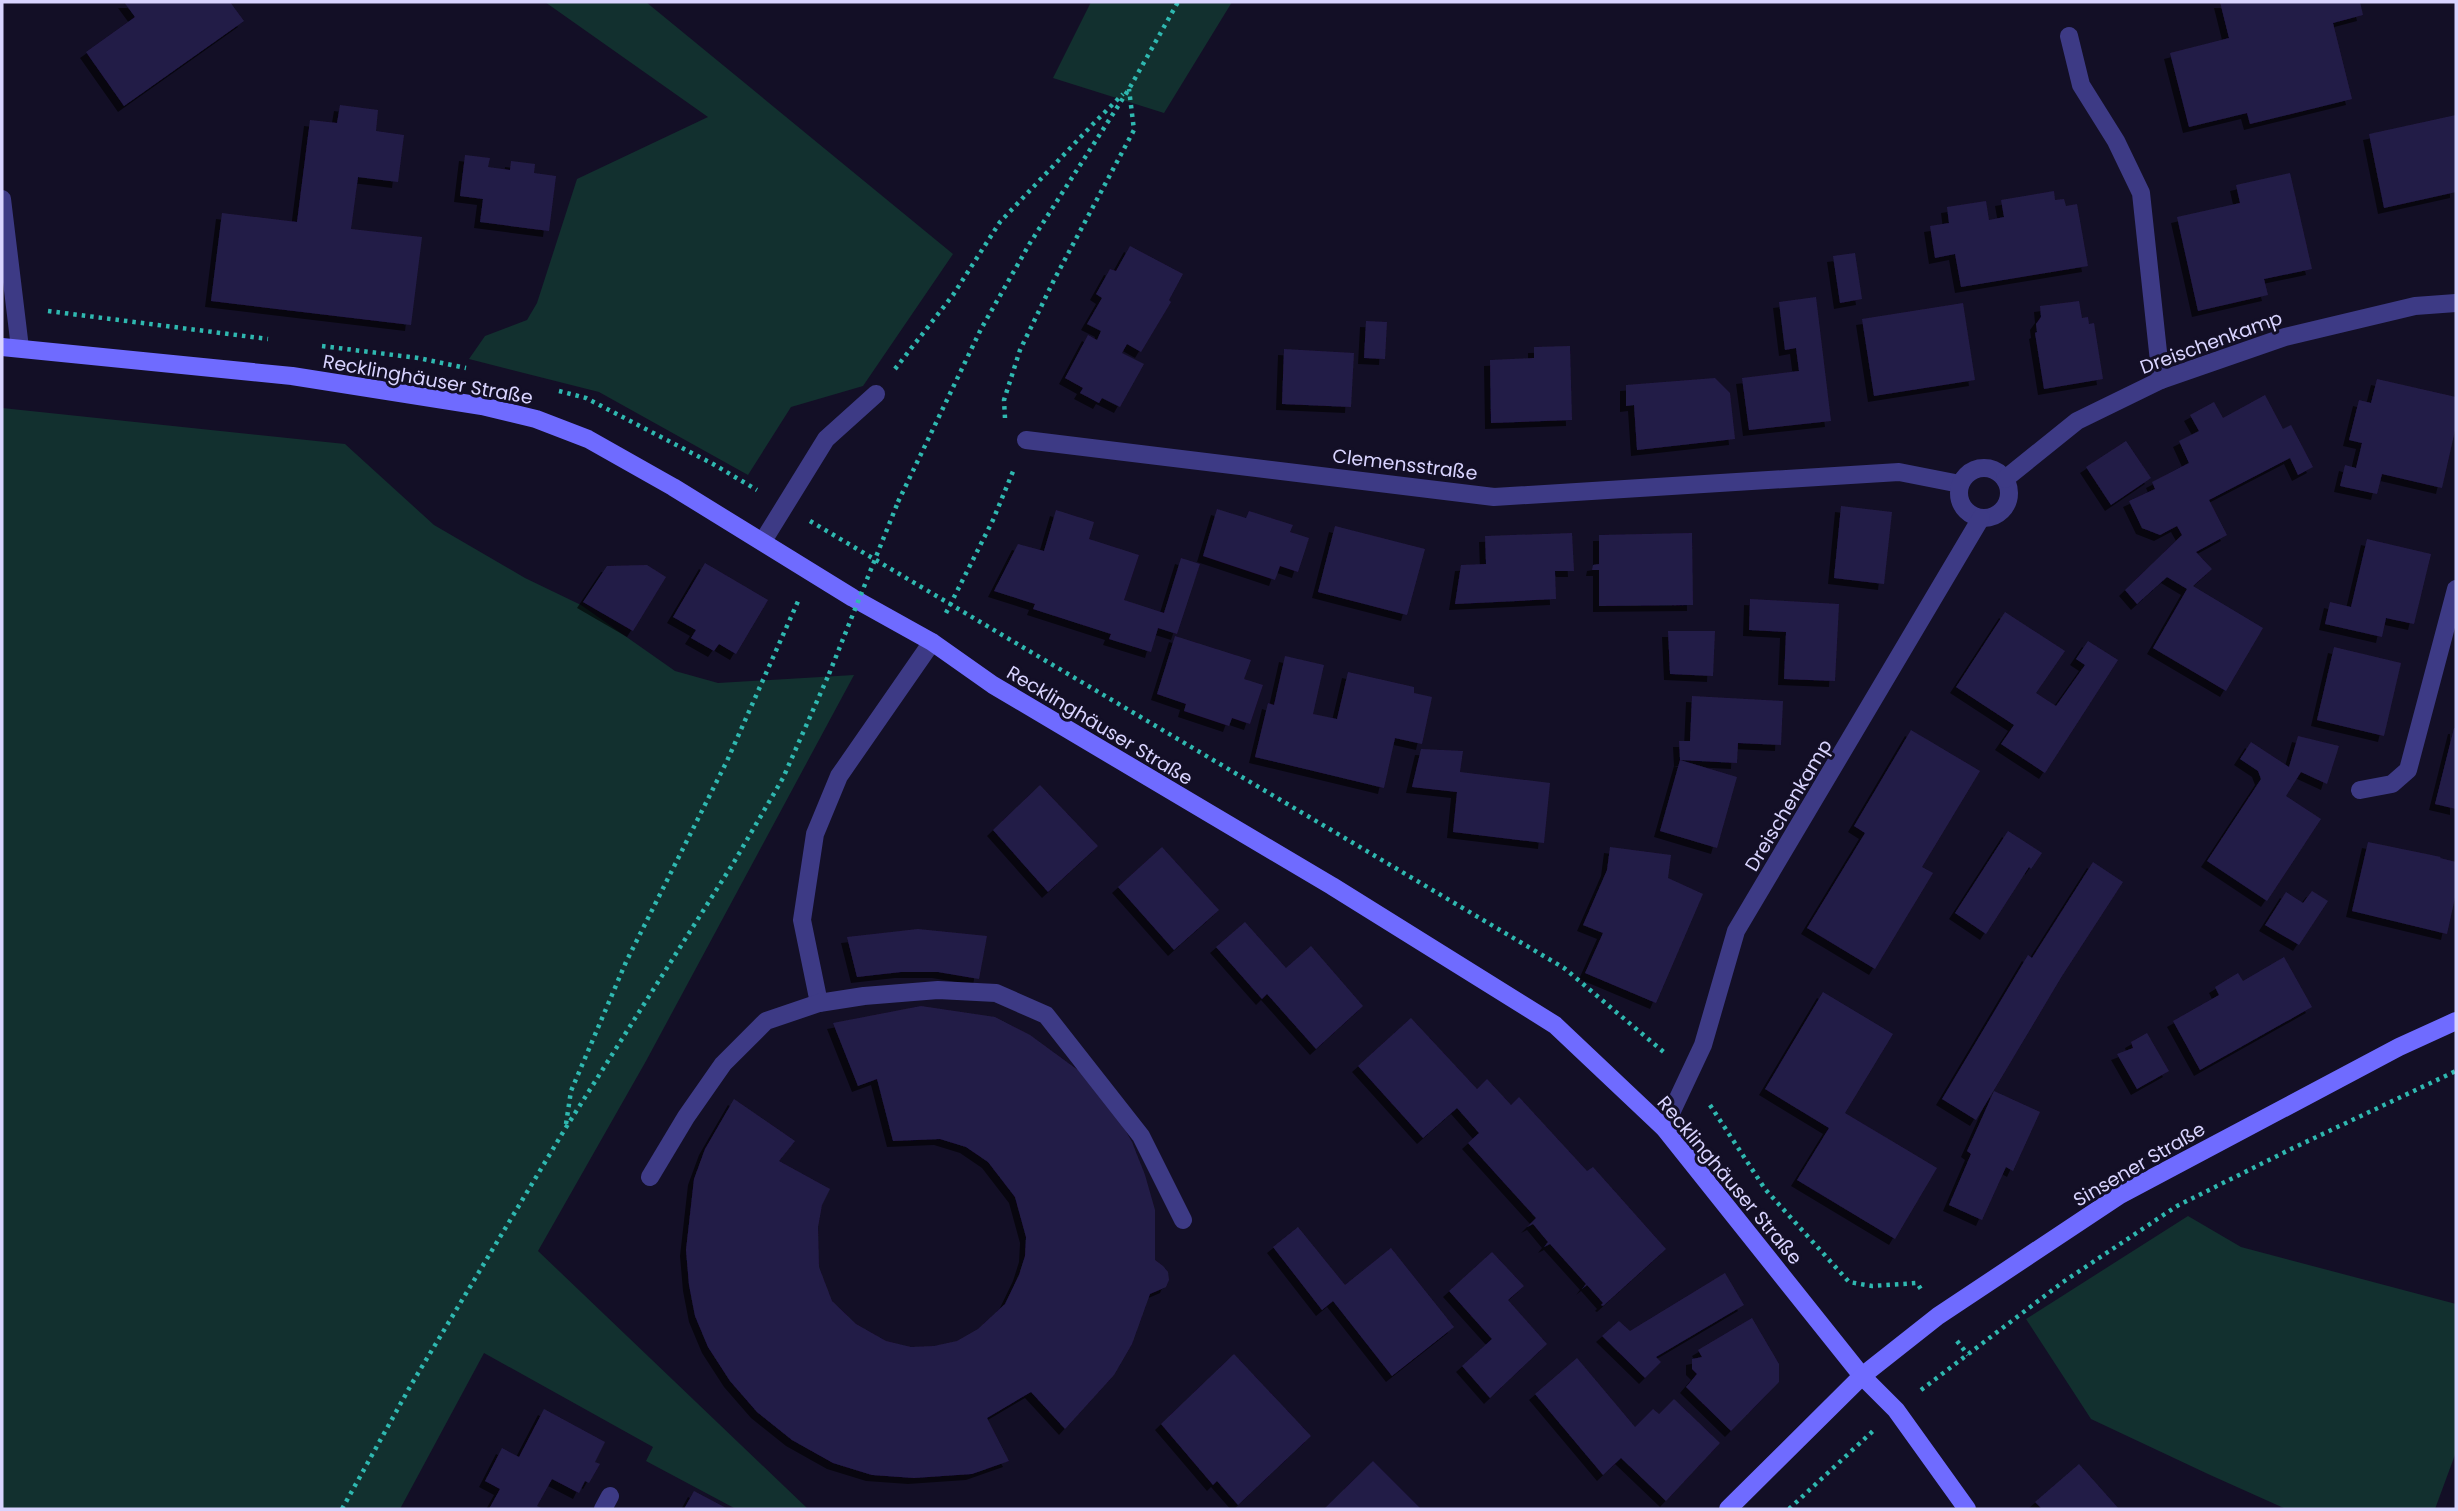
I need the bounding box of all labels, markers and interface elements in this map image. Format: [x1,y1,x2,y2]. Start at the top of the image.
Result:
street label: Dreischenkamp [2136,304,2286,381]
street label: Recklinghäuser Straße [321,348,535,411]
street label: Clemensstraße [1331,442,1479,487]
street label: Recklinghäuser Straße [1002,659,1198,792]
street label: Dreischenkamp [1738,734,1839,876]
street label: Recklinghäuser Straße [1651,1090,1808,1270]
street label: Sinsener Straße [2068,1116,2210,1213]

